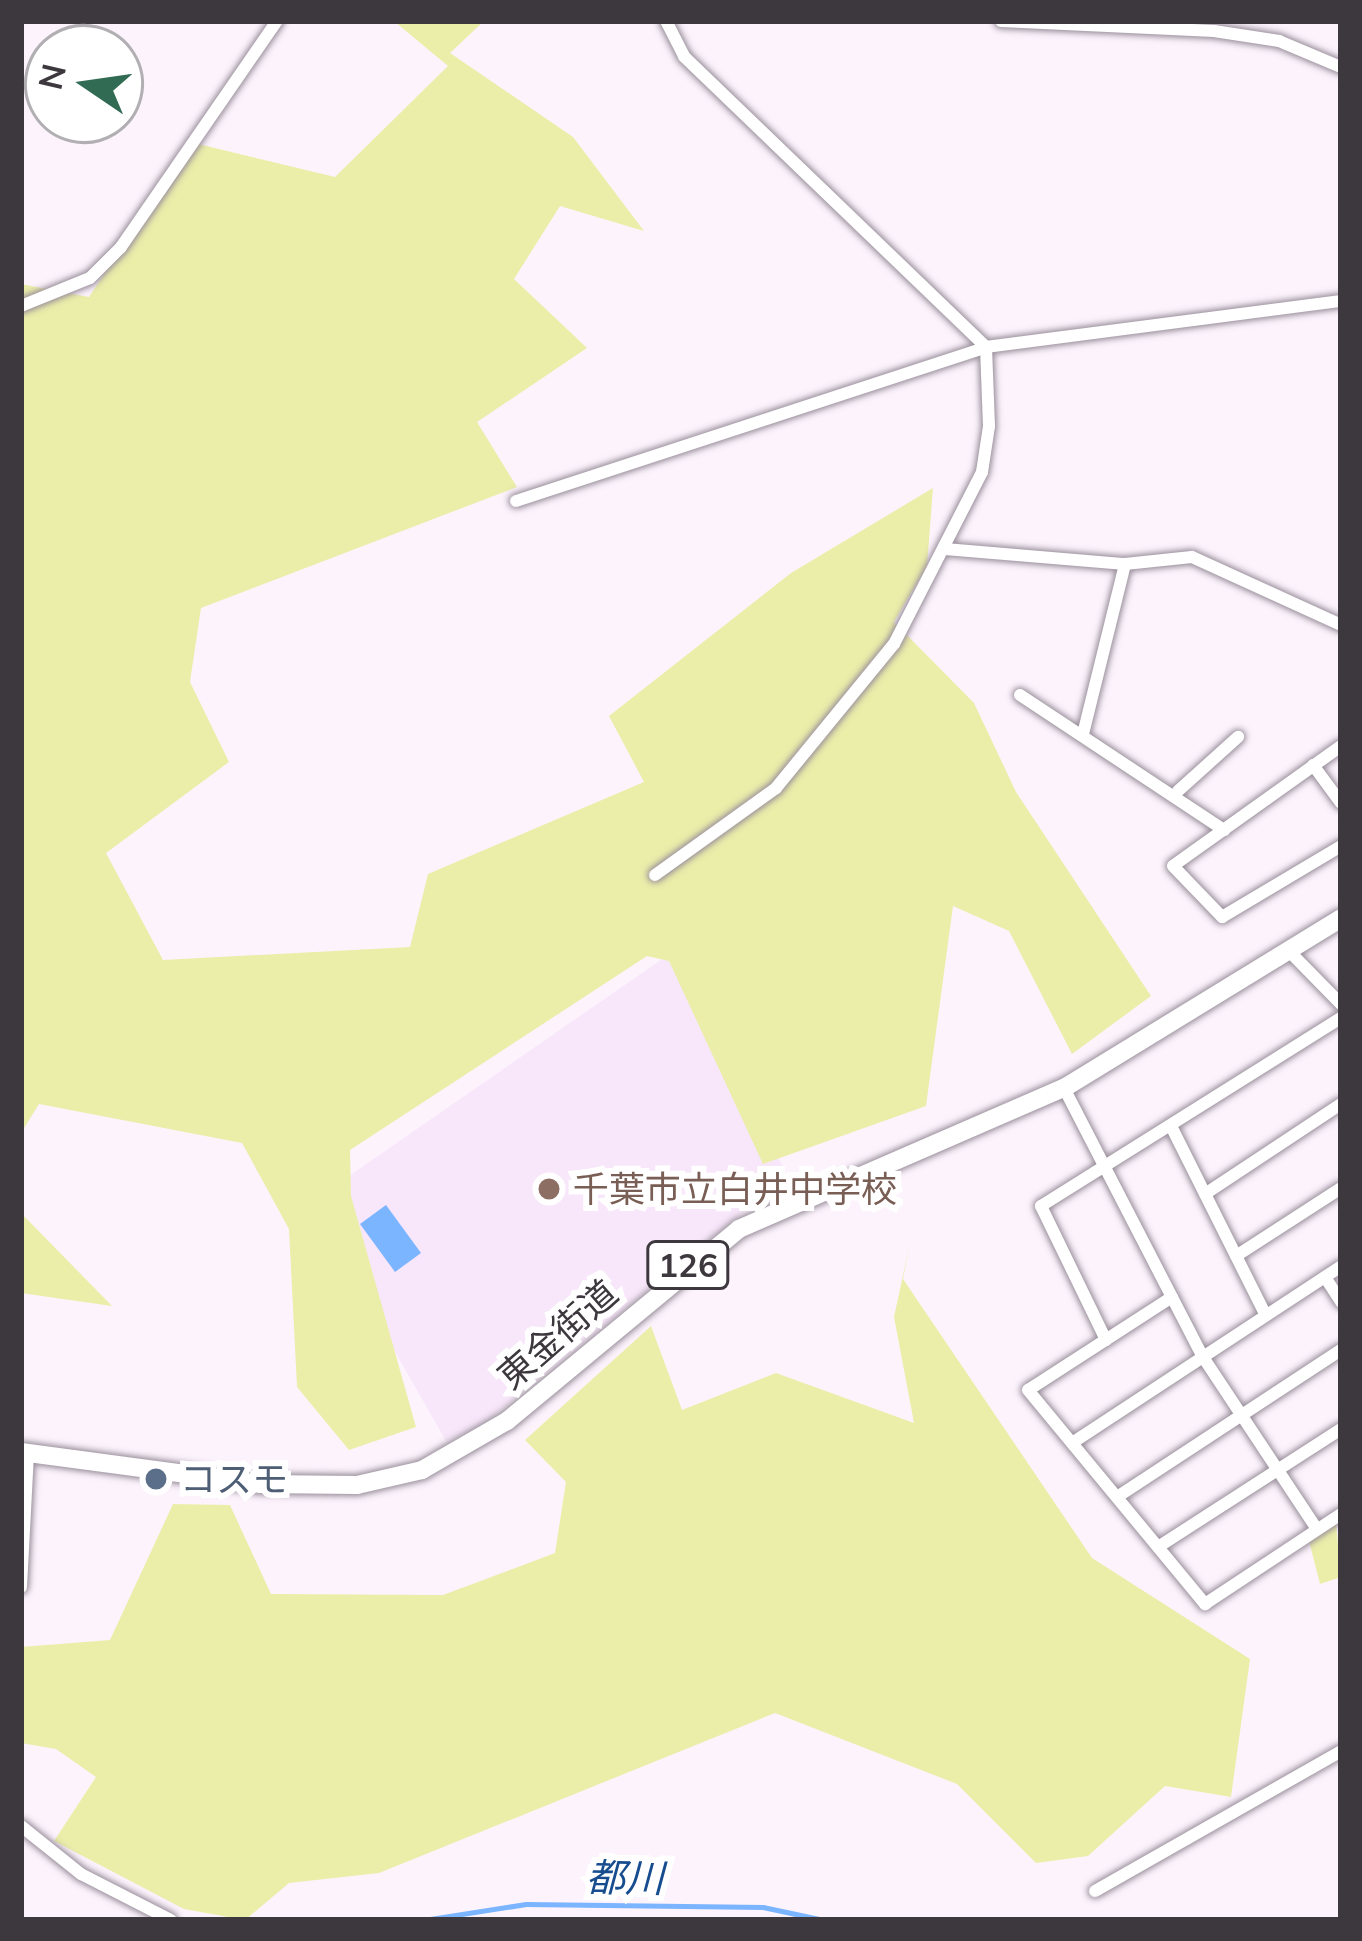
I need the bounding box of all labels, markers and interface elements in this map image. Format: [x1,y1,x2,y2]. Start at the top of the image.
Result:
north arrow [24,24,144,144]
text: N [29,60,74,93]
place label: 千葉市立白井中学校 [573,1167,897,1211]
marker: 千葉市立白井中学校 [536,1176,562,1202]
road number: 126 [646,1238,730,1292]
street label: 東金街道 [488,1270,626,1398]
place label: コスモ [180,1457,288,1501]
marker: コスモ [143,1466,169,1492]
water label: 都川 [586,1854,664,1902]

